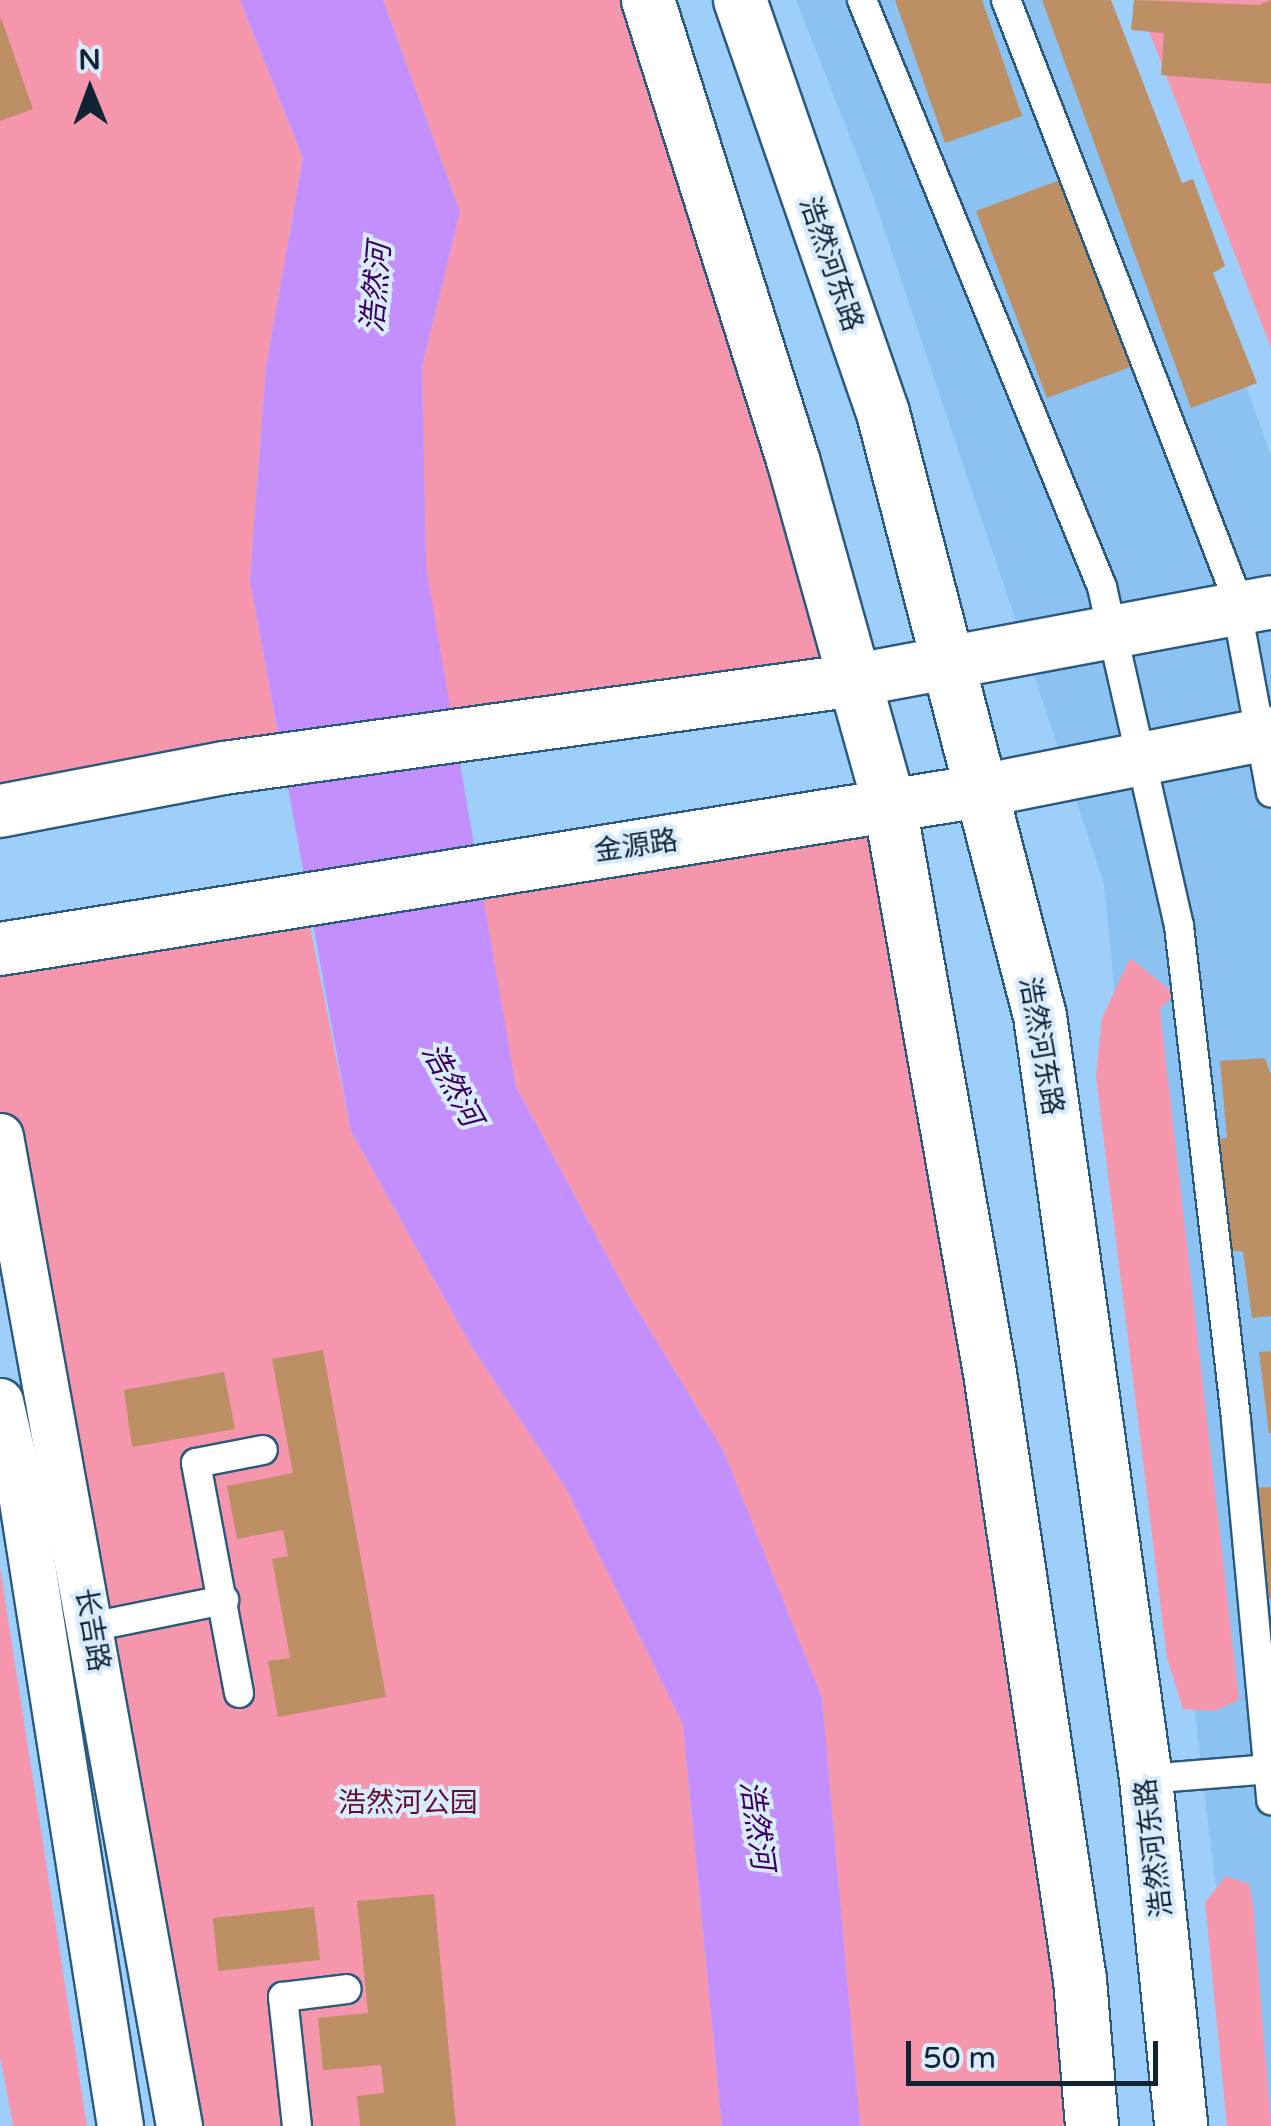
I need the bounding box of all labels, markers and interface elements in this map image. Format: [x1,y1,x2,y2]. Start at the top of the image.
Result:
north arrow [40,40,140,140]
text: N [78,43,101,77]
street label: 浩然河东路 [792,192,870,336]
water label: 浩然河 [355,242,399,334]
street label: 金源路 [592,824,680,868]
street label: 浩然河东路 [1012,974,1070,1118]
water label: 浩然河 [413,1037,489,1133]
street label: 长吉路 [68,1586,116,1674]
street label: 浩然河东路 [1129,1776,1179,1920]
water label: 浩然河 [732,1778,780,1872]
park label: 浩然河公园 [338,1786,478,1820]
scale bar [911,2021,1164,2083]
text: 50 m [923,2040,996,2077]

